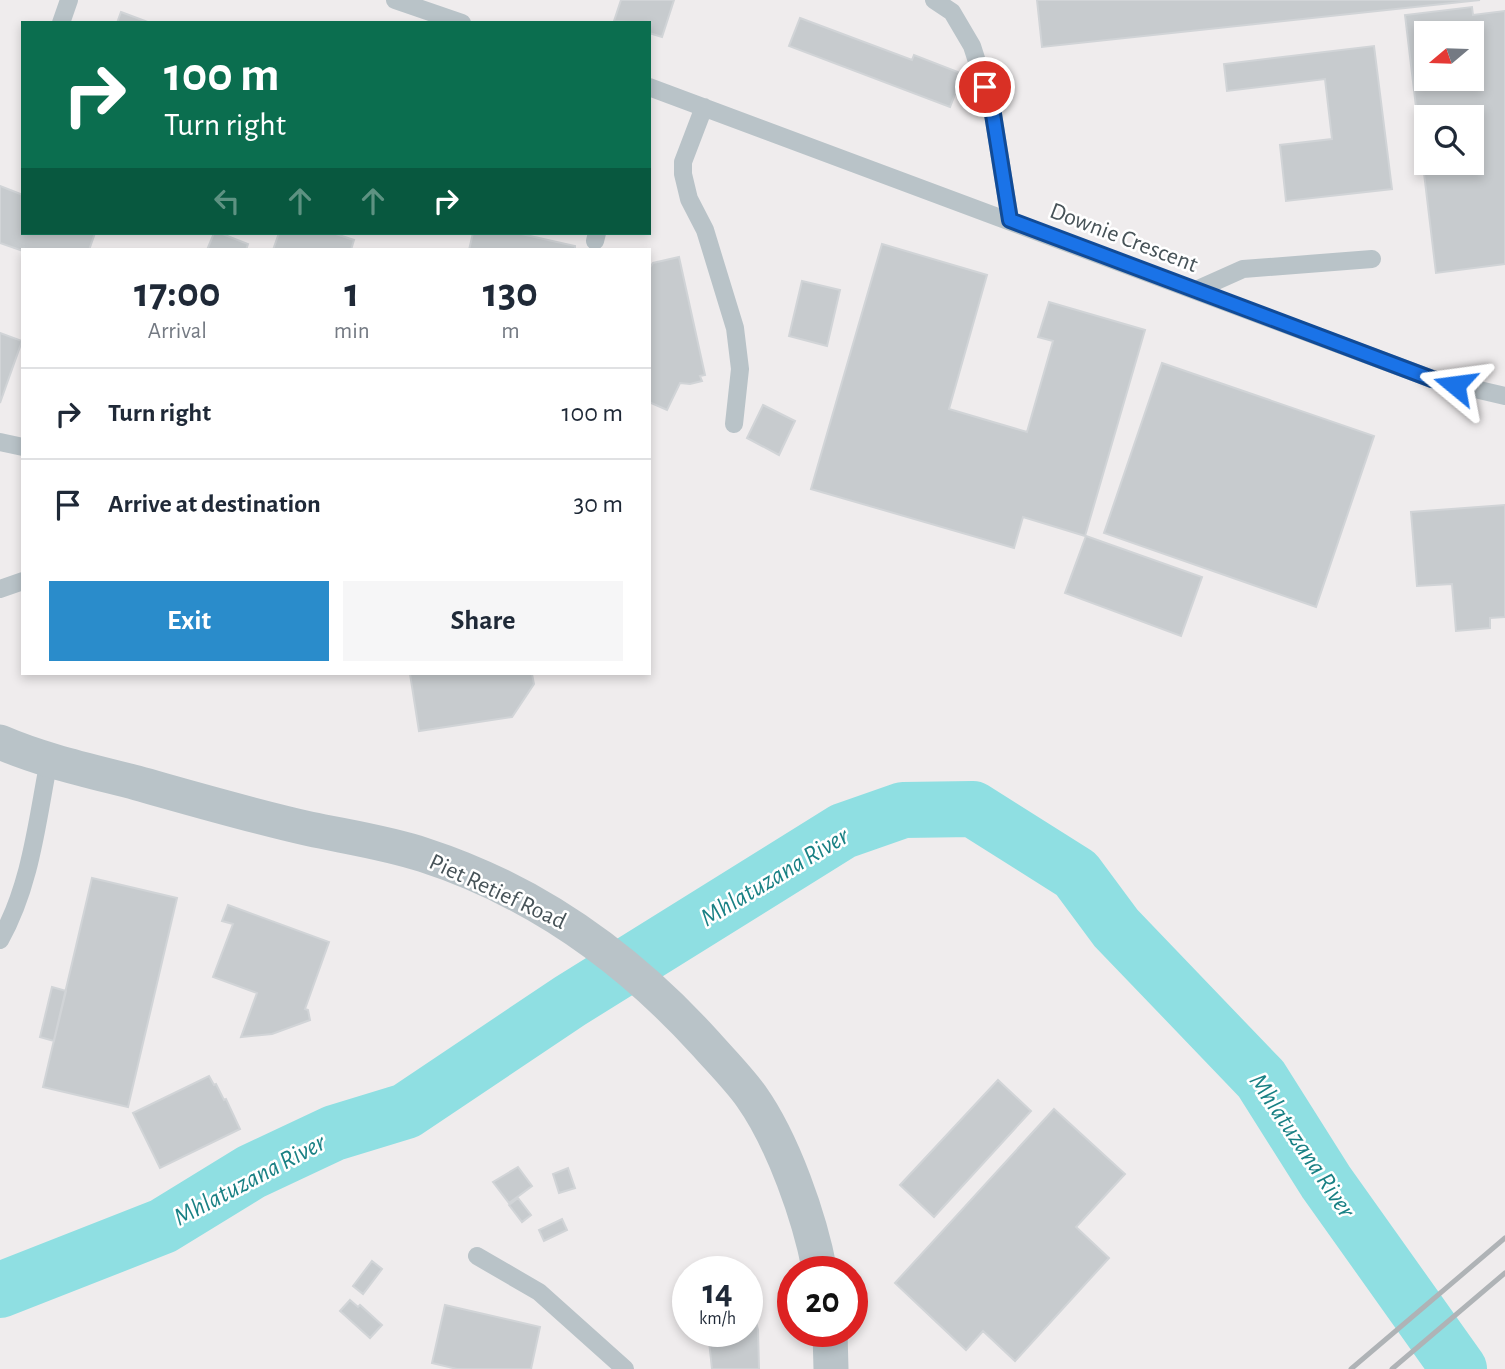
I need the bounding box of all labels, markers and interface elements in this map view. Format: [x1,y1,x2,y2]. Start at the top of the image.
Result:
north arrow [1414,21,1484,91]
map controls [1414,21,1484,175]
icon: right [49,49,140,140]
text: 100 m [164,51,280,100]
pin [955,57,1015,117]
icon: arrive [966,68,1004,106]
button: search [1414,105,1484,175]
text: Turn right [164,109,286,141]
icon: left [208,182,246,220]
icon: ahead [281,182,319,220]
icon: ahead [354,182,392,220]
icon: right [427,182,465,220]
street label: Downie Crescent [1046,199,1201,277]
text: 17:00 [134,272,221,314]
text: 1 [344,272,359,314]
text: 130 [483,272,538,314]
text: Arrival [148,320,207,343]
text: min [334,320,370,343]
text: m [501,320,520,343]
position arrow [1418,348,1492,422]
icon: right [49,395,87,433]
text: Turn right [108,400,211,426]
text: 100 m [562,400,623,426]
icon: arrive [49,486,87,524]
text: Arrive at destination [108,491,321,517]
text: 30 m [573,491,623,517]
button: Exit [49,581,329,661]
button: Share [343,581,623,661]
water label: Mhlatuzana River [696,822,854,931]
street label: Piet Retief Road [425,850,570,934]
water label: Mhlatuzana River [1245,1069,1361,1224]
water label: Mhlatuzana River [169,1128,331,1231]
speed limit sign: 20 [777,1256,868,1347]
text: 14 [702,1275,733,1310]
text: km/h [699,1310,736,1328]

